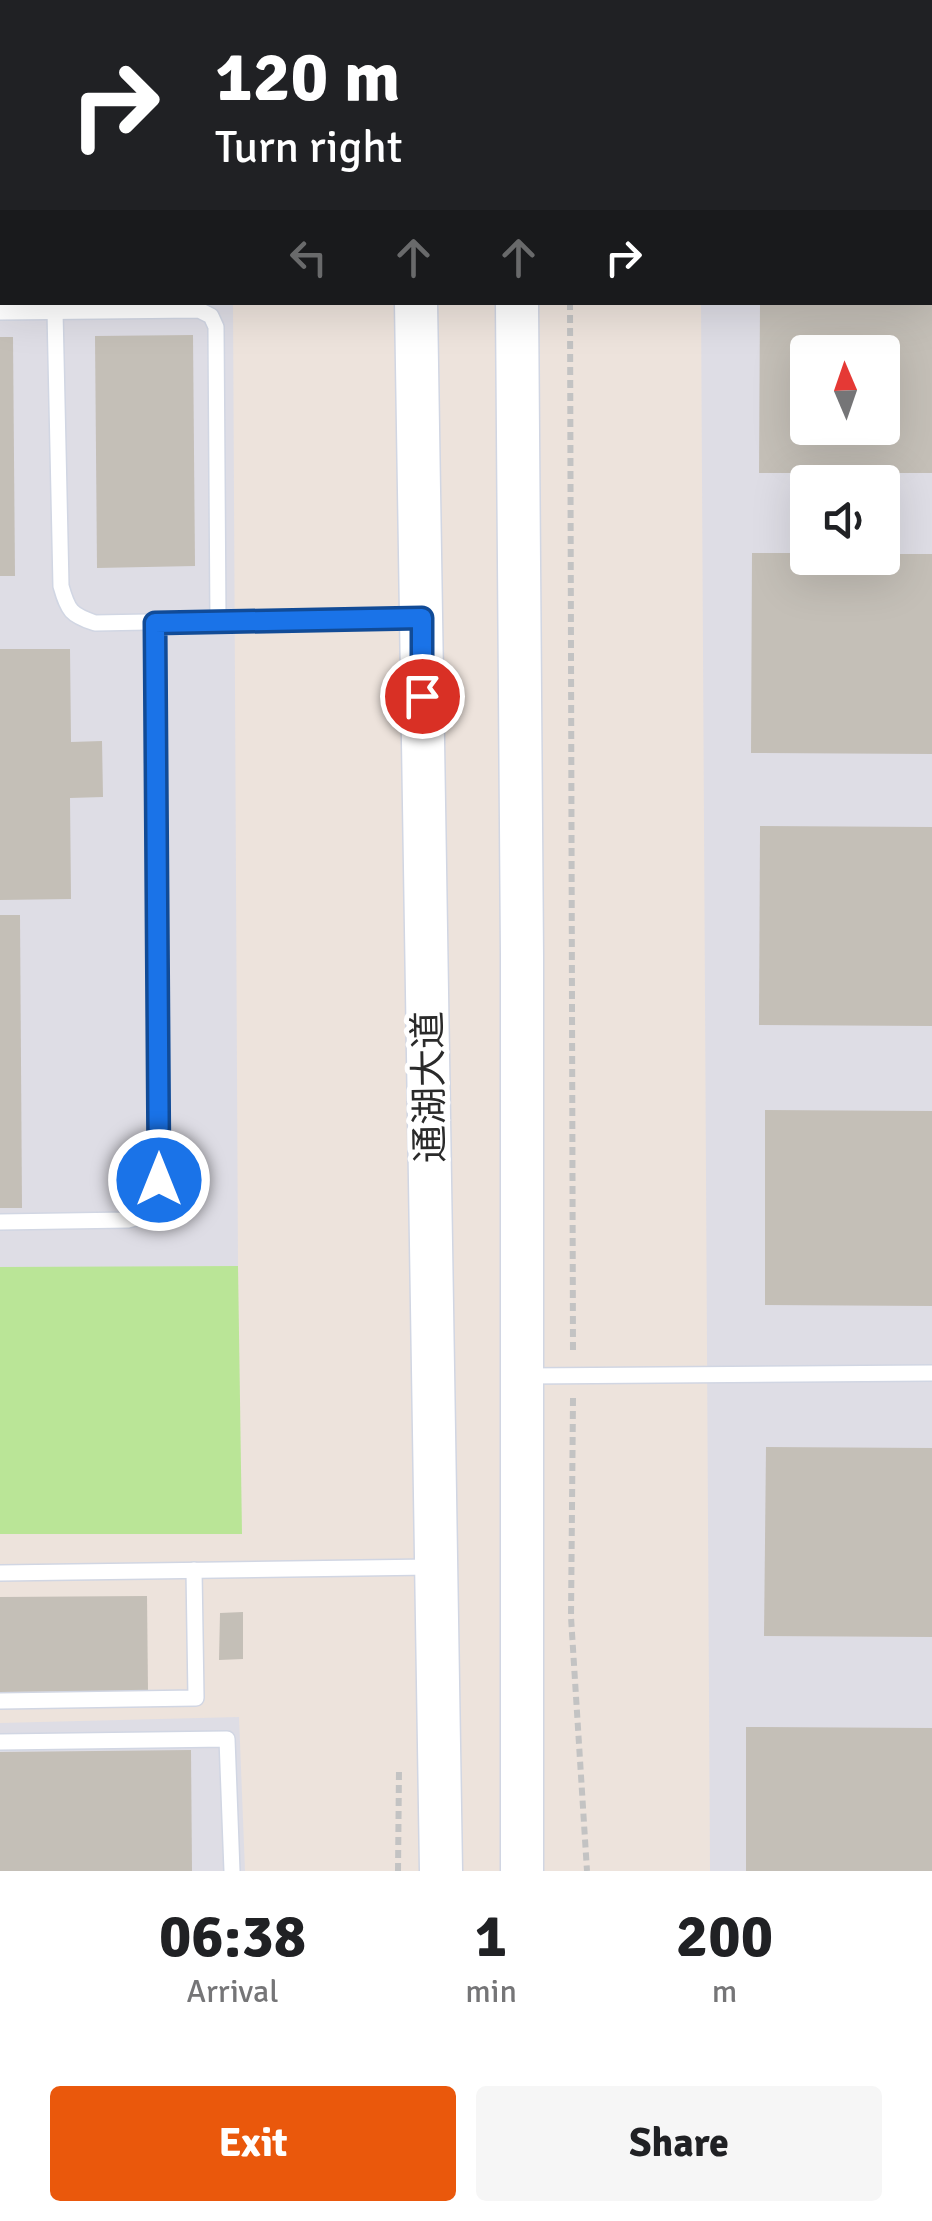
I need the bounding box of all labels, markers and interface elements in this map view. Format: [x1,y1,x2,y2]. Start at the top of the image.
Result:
text: 120 m [215,34,400,120]
icon: right [50,40,180,170]
text: Turn right [215,120,403,175]
icon: left [281,230,336,285]
icon: ahead [386,230,441,285]
icon: ahead [491,230,546,285]
icon: right [596,230,651,285]
north arrow [790,335,900,445]
map controls [790,335,900,575]
button: sound [790,465,900,575]
pin [380,654,465,739]
icon: arrive [395,669,450,724]
street label: 通湖大道 [405,1011,454,1163]
position arrow [107,1128,211,1232]
text: 06:38 [159,1900,306,1974]
text: 1 [475,1900,507,1974]
text: 200 [676,1900,773,1974]
text: Arrival [187,1972,279,2011]
text: min [465,1972,517,2011]
text: m [712,1972,737,2011]
button: Exit [50,2086,456,2201]
button: Share [476,2086,882,2201]

